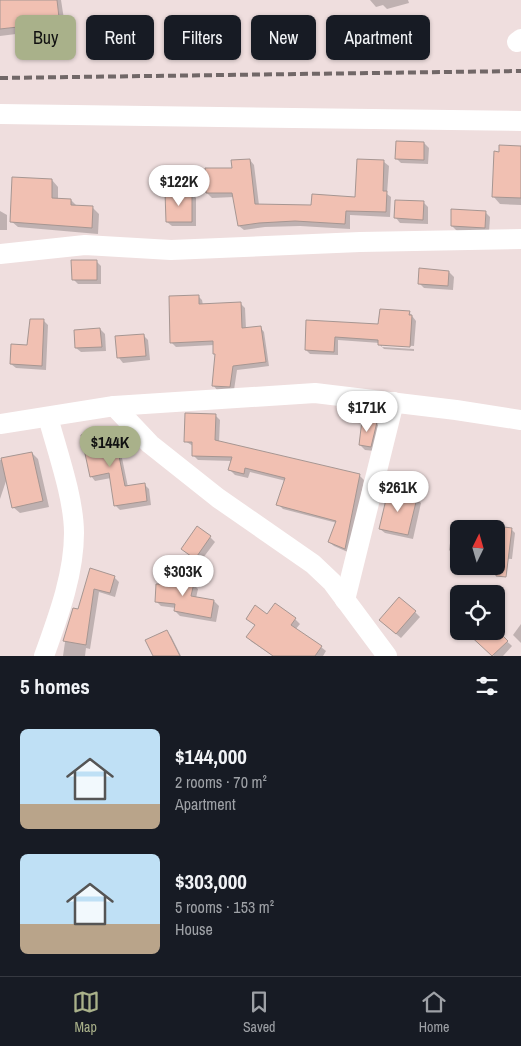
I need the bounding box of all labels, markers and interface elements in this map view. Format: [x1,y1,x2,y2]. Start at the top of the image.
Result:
chip: Buy [15,15,76,60]
chip: Rent [86,15,154,60]
chip: Filters [164,15,241,60]
chip: New [251,15,316,60]
chip: Apartment [326,15,430,60]
pin: $122K [144,164,214,207]
text: $122K [160,170,198,192]
pin: $171K [332,390,402,433]
text: $171K [348,396,386,418]
pin: $144K [75,426,145,468]
text: $144K [91,431,129,453]
pin: $261K [363,470,433,513]
text: $261K [379,476,417,498]
north arrow [450,520,505,575]
map controls [450,520,505,640]
pin: $303K [148,554,218,597]
text: $303K [164,560,202,582]
button: locate [450,585,505,640]
text: 5 homes [20,672,90,701]
icon: filters [473,672,501,700]
text: $144,000 [175,742,247,771]
icon: home [60,749,120,809]
text: 2 rooms · 70 m² [175,771,267,793]
text: Apartment [175,793,236,815]
text: $303,000 [175,867,247,896]
icon: home [60,874,120,934]
text: 5 rooms · 153 m² [175,896,274,918]
text: House [175,918,213,940]
tab: Map [72,988,100,1036]
tab: Saved [243,988,275,1036]
tab: Home [419,988,449,1036]

